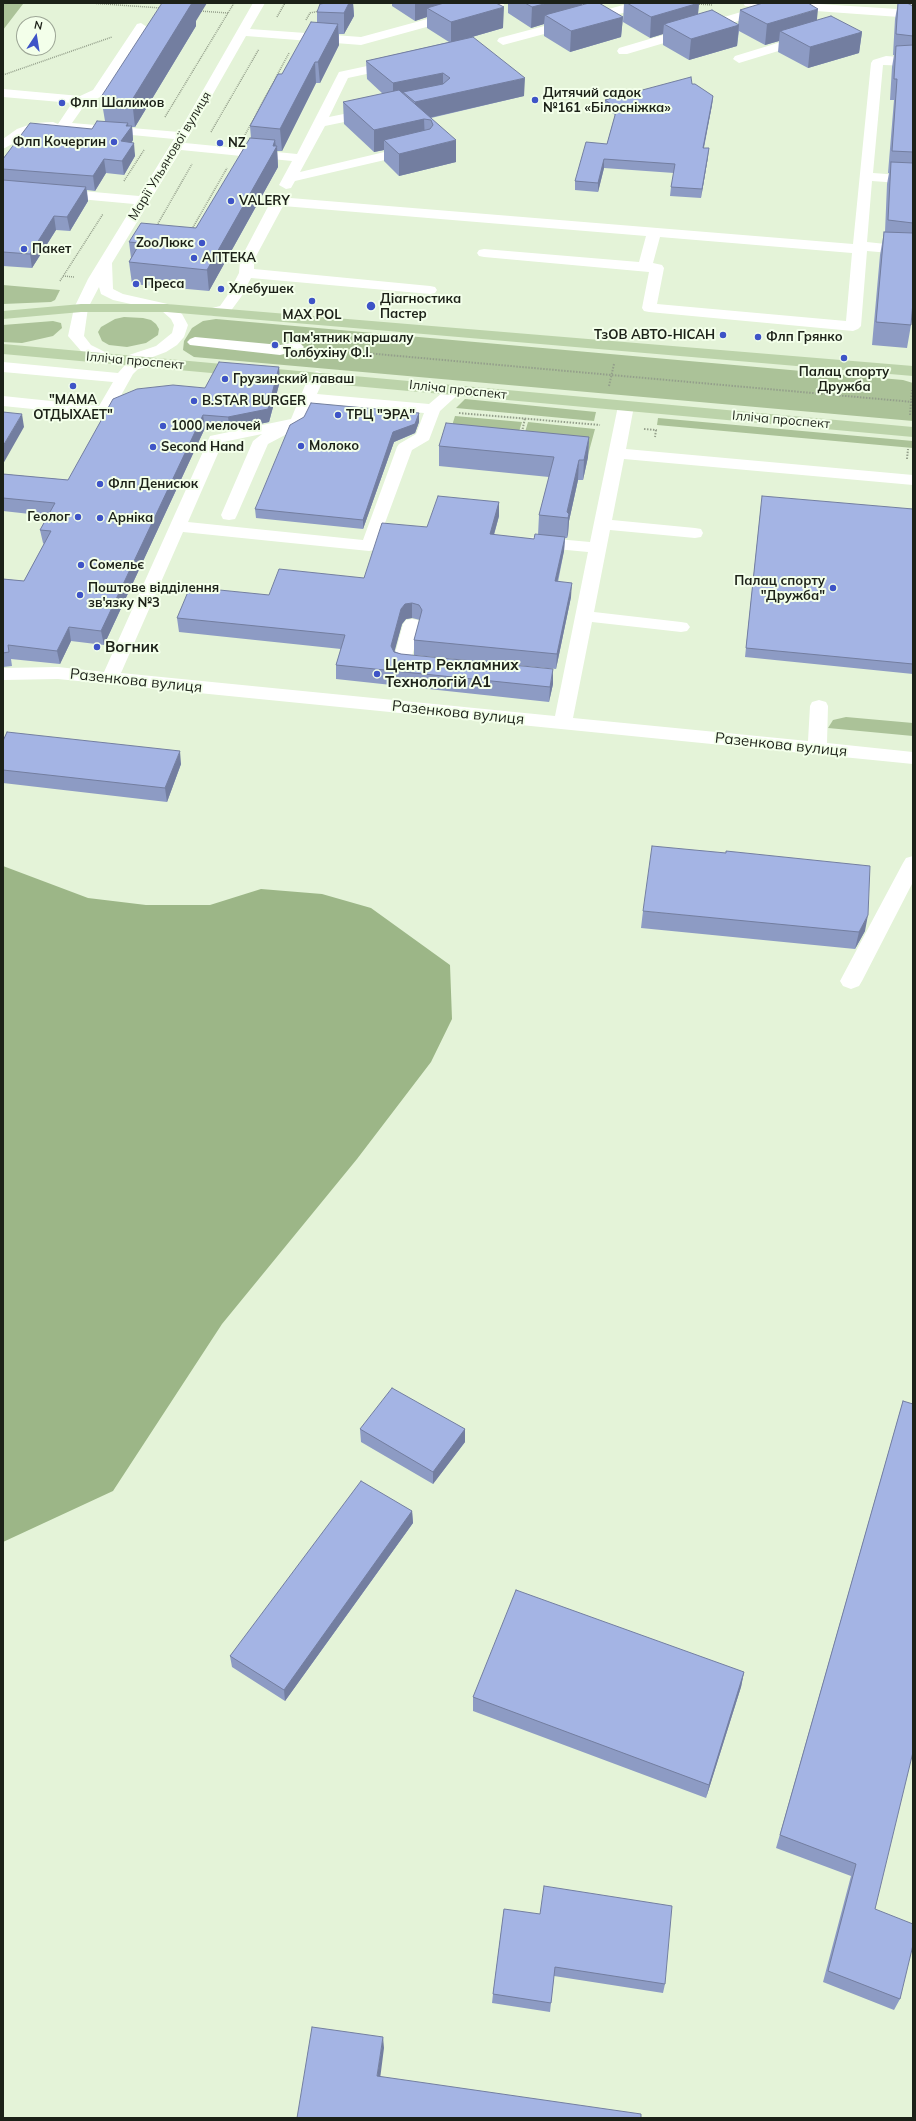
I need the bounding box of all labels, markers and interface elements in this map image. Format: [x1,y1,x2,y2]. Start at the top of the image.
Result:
north arrow [16,16,56,56]
text: N [33,18,44,33]
place label: Дитячий садок №161 «Білосніжка» [543,85,671,116]
street label: Марії Ульянової вулиця [125,89,215,223]
place label: Флп Шалимов [70,95,164,111]
marker: Дитячий садок №161 «Білосніжка» [530,95,540,105]
marker: Флп Шалимов [57,98,67,108]
place label: Флп Кочергин [13,134,106,150]
place label: NZ [228,135,246,151]
marker: Флп Кочергин [109,137,119,147]
marker: NZ [215,138,225,148]
place label: VALERY [239,193,290,209]
marker: VALERY [226,196,236,206]
place label: ZooЛюкс [136,235,194,251]
marker: ZooЛюкс [197,238,207,248]
place label: Пакет [32,241,71,257]
marker: Пакет [19,244,29,254]
place label: АПТЕКА [202,250,256,266]
marker: АПТЕКА [189,253,199,263]
place label: Преса [144,276,185,292]
marker: Преса [131,279,141,289]
place label: Хлебушек [229,281,294,297]
marker: Хлебушек [216,284,226,294]
place label: Діагностика Пастер [380,291,461,322]
marker: MAX POL [307,296,317,306]
marker: Діагностика Пастер [365,300,377,312]
place label: MAX POL [282,307,342,323]
place label: ТзОВ АВТО-НІСАН [594,327,715,343]
place label: Флп Грянко [766,329,843,345]
place label: Пам'ятник маршалу Толбухіну Ф.І. [283,330,414,361]
marker: ТзОВ АВТО-НІСАН [718,330,728,340]
marker: Флп Грянко [753,332,763,342]
marker: Пам'ятник маршалу Толбухіну Ф.І. [270,340,280,350]
street label: Ілліча проспект [85,349,185,373]
marker: Палац спорту Дружба [839,353,849,363]
place label: Палац спорту Дружба [799,364,889,395]
place label: Грузинский лаваш [233,371,354,387]
marker: Грузинский лаваш [220,374,230,384]
street label: Ілліча проспект [408,377,508,403]
marker: "МАМА ОТДЫХАЕТ" [68,381,78,391]
place label: "МАМА ОТДЫХАЕТ" [33,392,113,423]
place label: B.STAR BURGER [202,393,306,409]
marker: B.STAR BURGER [189,396,199,406]
place label: ТРЦ "ЭРА" [346,407,415,423]
street label: Ілліча проспект [731,408,831,432]
marker: ТРЦ "ЭРА" [333,410,343,420]
place label: 1000 мелочей [171,418,261,434]
marker: 1000 мелочей [158,421,168,431]
place label: Молоко [309,438,359,454]
place label: Second Hand [161,439,244,455]
marker: Молоко [296,441,306,451]
marker: Second Hand [148,442,158,452]
place label: Флп Денисюк [108,476,198,492]
marker: Флп Денисюк [95,479,105,489]
place label: Геолог [27,509,70,525]
place label: Арніка [108,510,153,526]
marker: Геолог [73,512,83,522]
marker: Арніка [95,513,105,523]
place label: Сомельє [89,557,144,573]
marker: Сомельє [76,560,86,570]
place label: Палац спорту "Дружба" [734,573,825,604]
place label: Поштове відділення зв'язку №3 [88,580,219,611]
marker: Палац спорту "Дружба" [828,583,838,593]
marker: Поштове відділення зв'язку №3 [75,590,85,600]
place label: Вогник [105,638,158,656]
marker: Вогник [92,642,102,652]
place label: Центр Рекламних Технологій А1 [385,656,519,691]
street label: Разенкова вулиця [69,665,203,697]
marker: Центр Рекламних Технологій А1 [372,669,382,679]
street label: Разенкова вулиця [391,697,525,729]
street label: Разенкова вулиця [714,729,848,761]

